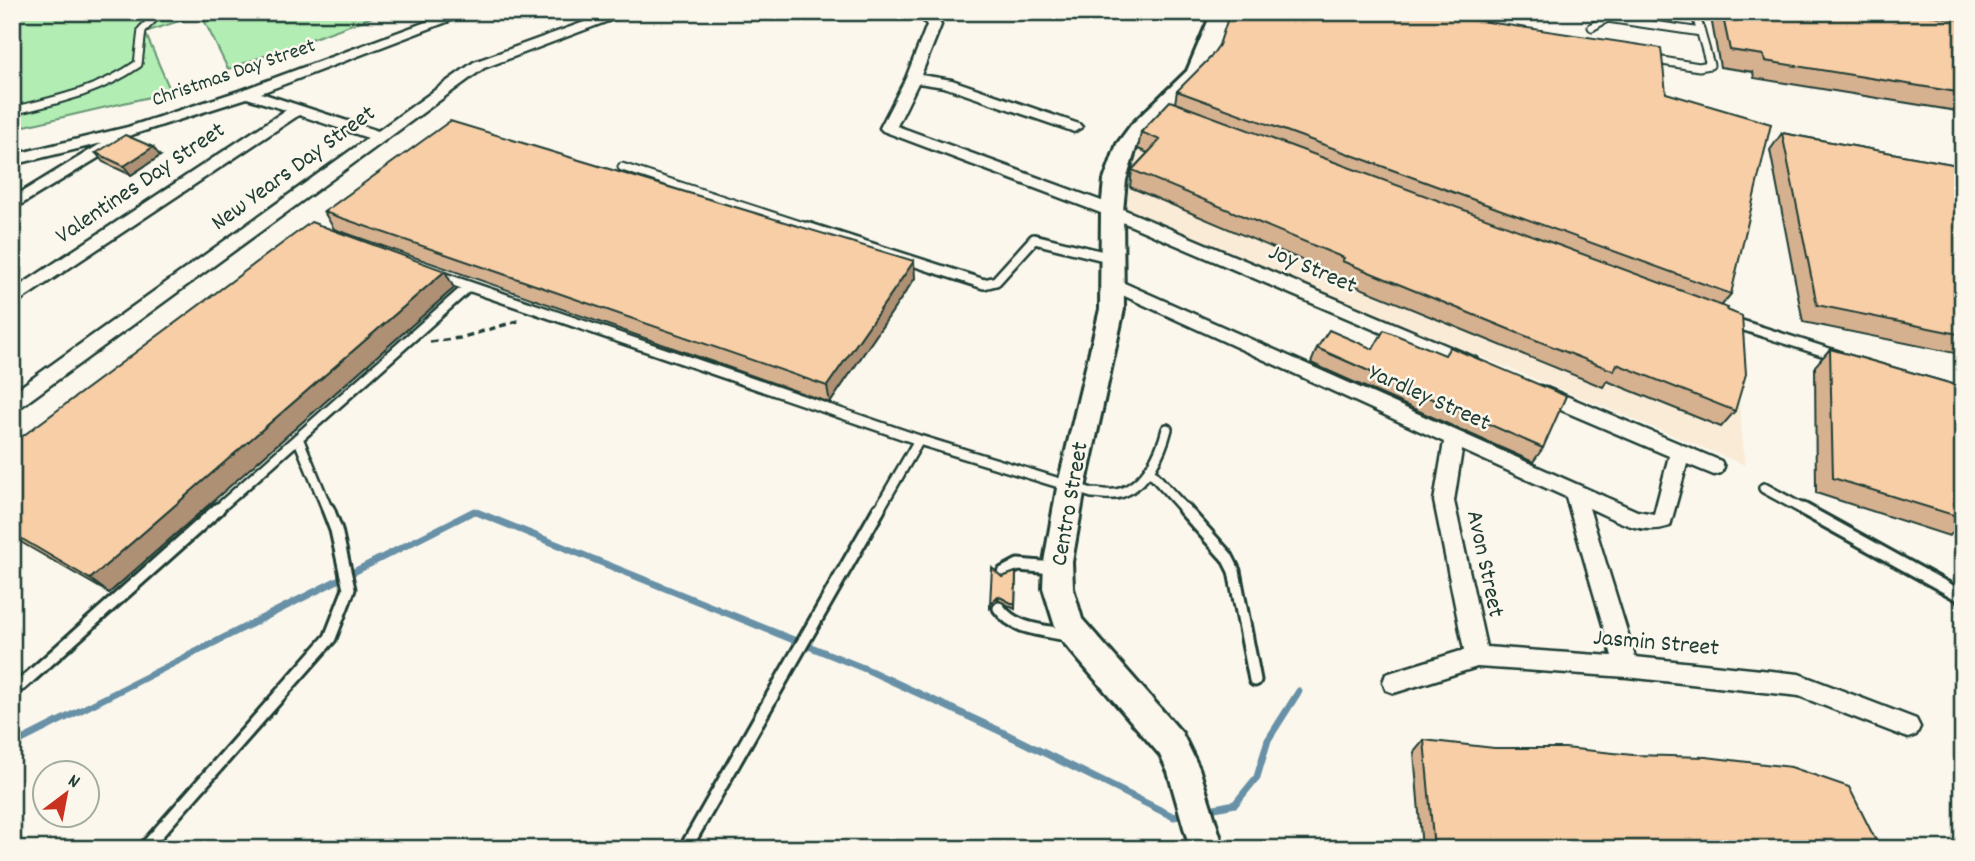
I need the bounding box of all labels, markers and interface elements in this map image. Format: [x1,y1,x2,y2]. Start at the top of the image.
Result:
street label: Christmas Day Street [148,32,320,116]
street label: New Years Day Street [205,98,383,240]
street label: Valentines Day Street [49,115,233,253]
street label: Joy Street [1263,236,1362,304]
street label: Yardley Street [1363,357,1495,441]
street label: Centro Street [1043,439,1099,569]
street label: Avon Street [1456,507,1512,621]
street label: Jasmin Street [1592,622,1720,666]
north arrow [32,760,102,830]
text: N [62,769,84,796]

